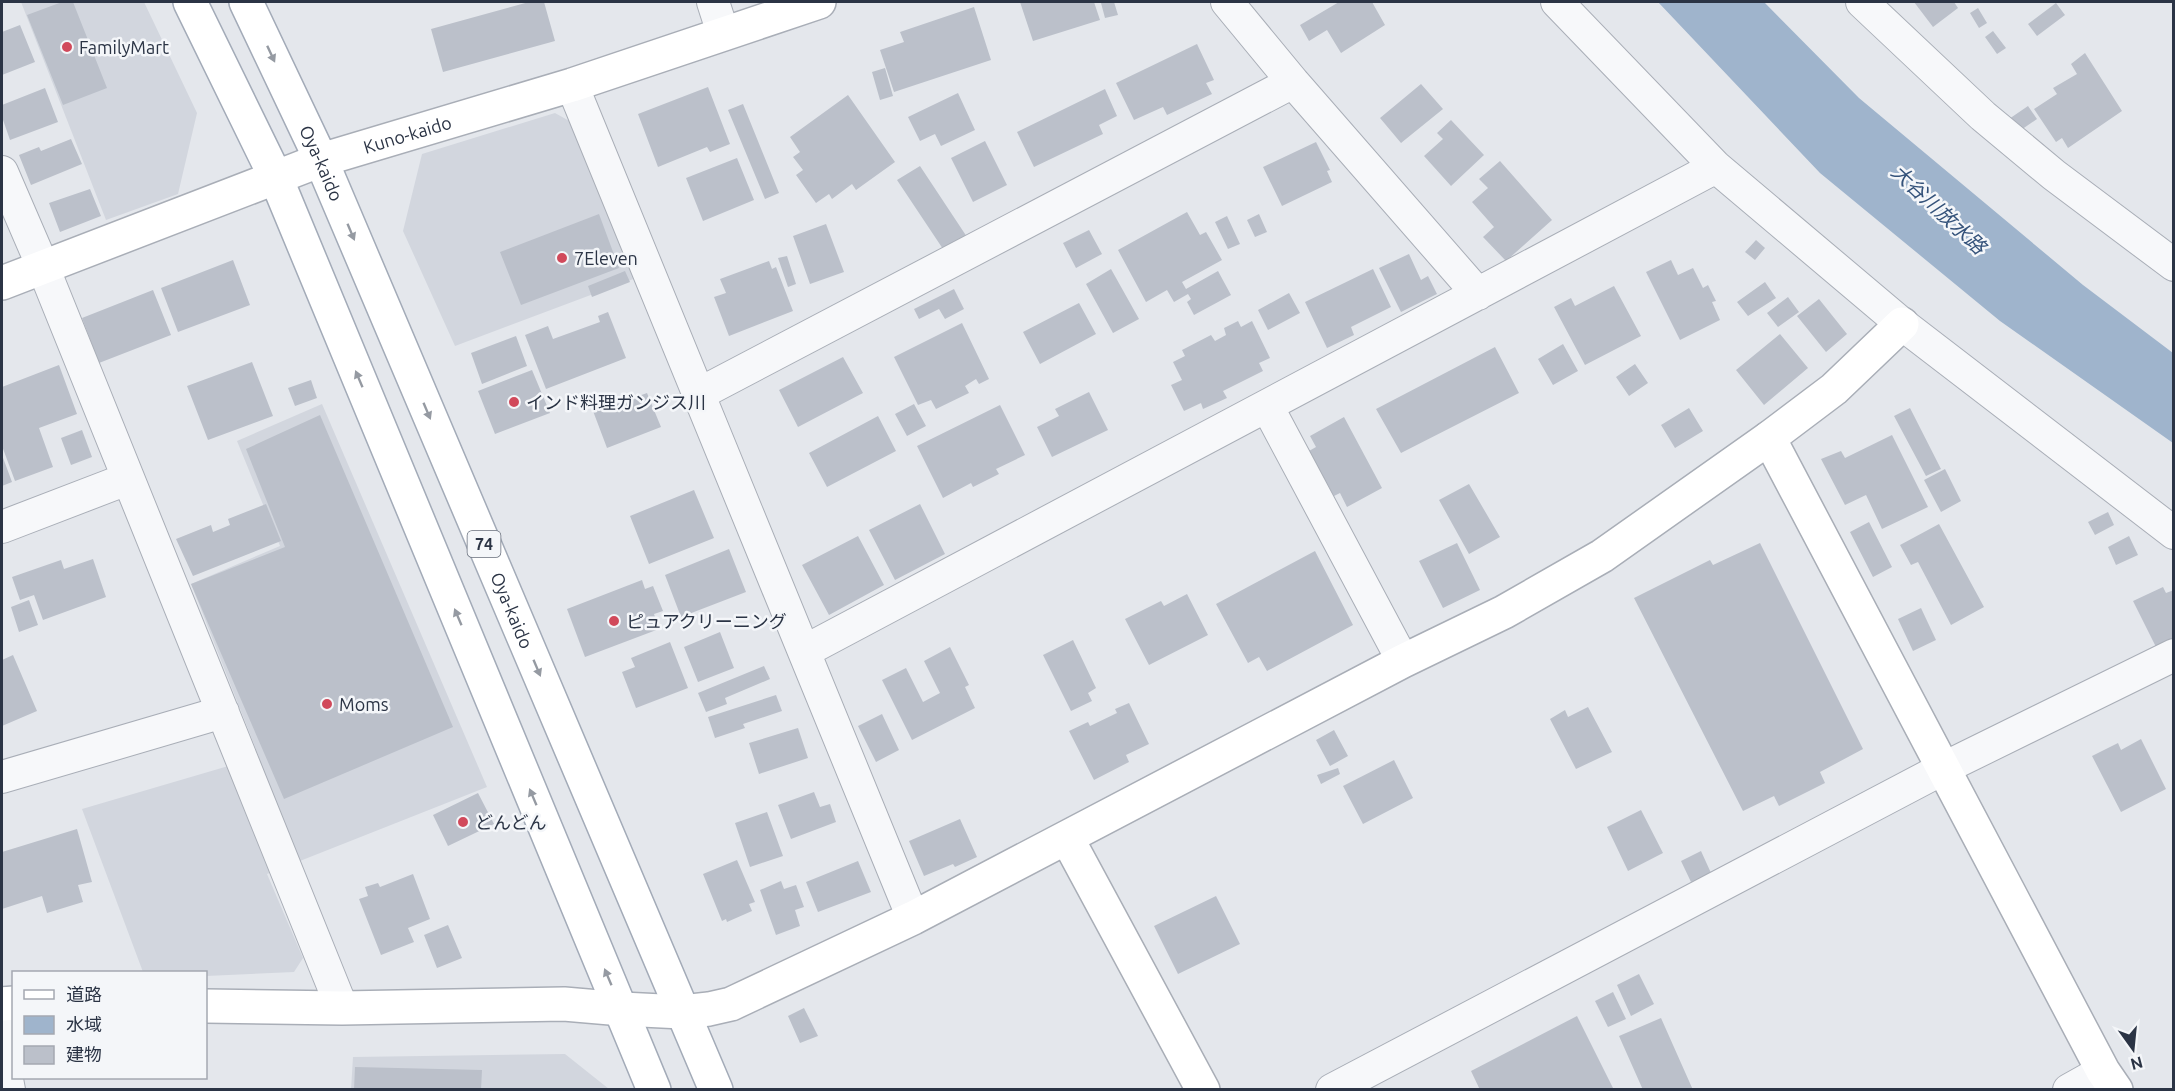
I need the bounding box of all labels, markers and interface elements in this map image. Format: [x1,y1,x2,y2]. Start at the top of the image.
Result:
place label: FamilyMart [79,37,169,57]
marker: FamilyMart [60,40,74,54]
one-way arrow [266,46,275,63]
street label: Kuno-kaido [361,112,454,157]
street label: Oya-kaido [296,122,347,204]
water label: 大谷川放水路 [1887,160,1992,260]
one-way arrow [347,223,356,241]
place label: 7Eleven [574,248,638,268]
marker: 7Eleven [555,251,569,265]
one-way arrow [354,369,364,387]
place label: インド料理ガンジス川 [526,392,706,412]
marker: インド料理ガンジス川 [507,395,521,409]
one-way arrow [423,403,432,420]
road number: 74 [468,531,500,557]
street label: Oya-kaido [487,569,537,651]
one-way arrow [453,608,462,626]
place label: ピュアクリーニング [626,611,787,631]
marker: ピュアクリーニング [607,614,621,628]
one-way arrow [532,660,541,677]
place label: Moms [339,694,389,714]
marker: Moms [320,697,334,711]
one-way arrow [528,788,537,806]
place label: どんどん [475,812,546,832]
marker: どんどん [456,815,470,829]
one-way arrow [603,968,612,986]
legend [12,971,207,1079]
text: 道路 [66,984,102,1004]
text: 水域 [66,1014,102,1034]
north arrow [2103,1019,2163,1079]
text: 建物 [66,1044,102,1064]
text: N [2129,1053,2145,1074]

